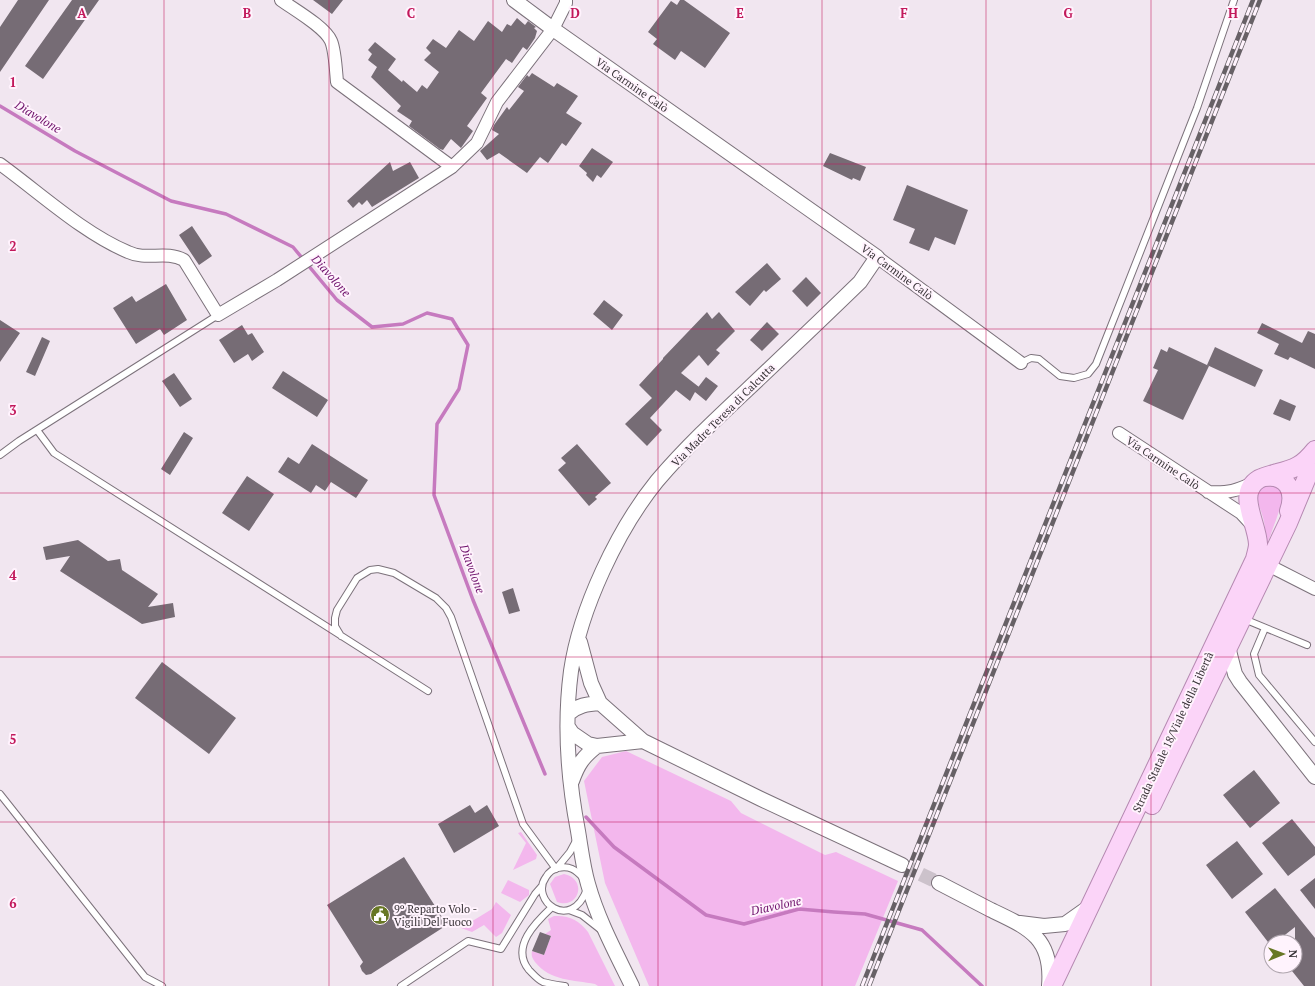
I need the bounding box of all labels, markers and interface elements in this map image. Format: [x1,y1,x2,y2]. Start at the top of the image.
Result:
text: A [77,4,87,22]
text: B [243,4,251,22]
text: C [407,4,415,22]
text: D [570,4,580,22]
text: E [736,4,744,22]
text: F [900,4,908,22]
text: G [1063,4,1073,22]
text: H [1228,4,1238,22]
street label: Via Carmine Calò [593,55,671,115]
text: 1 [9,73,17,91]
water label: Diavolone [12,96,65,136]
text: 2 [9,237,17,255]
street label: Via Carmine Calò [858,241,936,303]
water label: Diavolone [308,251,354,300]
street label: Via Madre Teresa di Calcutta [668,360,778,470]
text: 3 [9,401,17,419]
street label: Via Carmine Calò [1124,433,1202,493]
water label: Diavolone [456,541,488,596]
text: 4 [9,566,17,584]
street label: Strada Statale 18/Viale della Libertà [1130,649,1217,814]
text: 5 [9,730,17,748]
water label: Diavolone [748,893,803,918]
text: 6 [9,894,17,912]
place label: 9º Reparto Volo - Vigili Del Fuoco [394,902,477,929]
public building icon: 9º Reparto Volo - Vigili Del Fuoco [369,904,391,926]
north arrow [1263,934,1303,974]
text: N [1286,950,1300,959]

